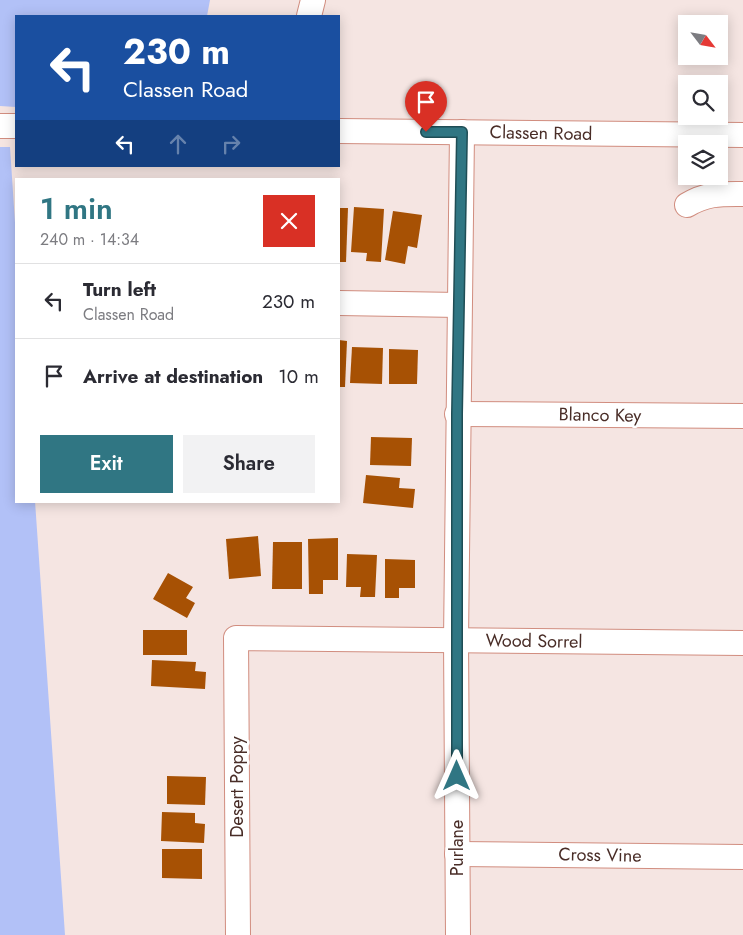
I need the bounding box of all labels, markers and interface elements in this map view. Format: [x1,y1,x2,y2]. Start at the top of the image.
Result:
north arrow [678,15,728,65]
map controls [678,15,728,185]
text: 230 m [123,27,230,77]
icon: left [40,35,105,100]
text: Classen Road [123,73,248,105]
button: search [678,75,728,125]
pin [405,81,447,132]
icon: arrive [412,88,440,116]
street label: Classen Road [489,119,593,147]
icon: left [111,130,139,158]
icon: ahead [164,130,192,158]
icon: right [217,130,245,158]
button: layers [678,135,728,185]
text: 1 min [40,187,113,230]
button: close [263,195,315,247]
text: 240 m · 14:34 [40,228,139,251]
text: Turn left [83,276,156,303]
icon: left [40,287,68,315]
text: 230 m [262,288,315,315]
text: Classen Road [83,303,174,326]
icon: arrive [40,362,68,390]
text: Arrive at destination [83,363,263,390]
text: 10 m [278,363,319,390]
street label: Blanco Key [558,401,642,429]
button: Exit [40,435,173,493]
button: Share [183,435,315,493]
street label: Wood Sorrel [485,627,583,655]
street label: Desert Poppy [224,736,250,838]
position arrow [430,749,482,801]
street label: Purlane [444,820,470,876]
street label: Cross Vine [558,841,642,869]

